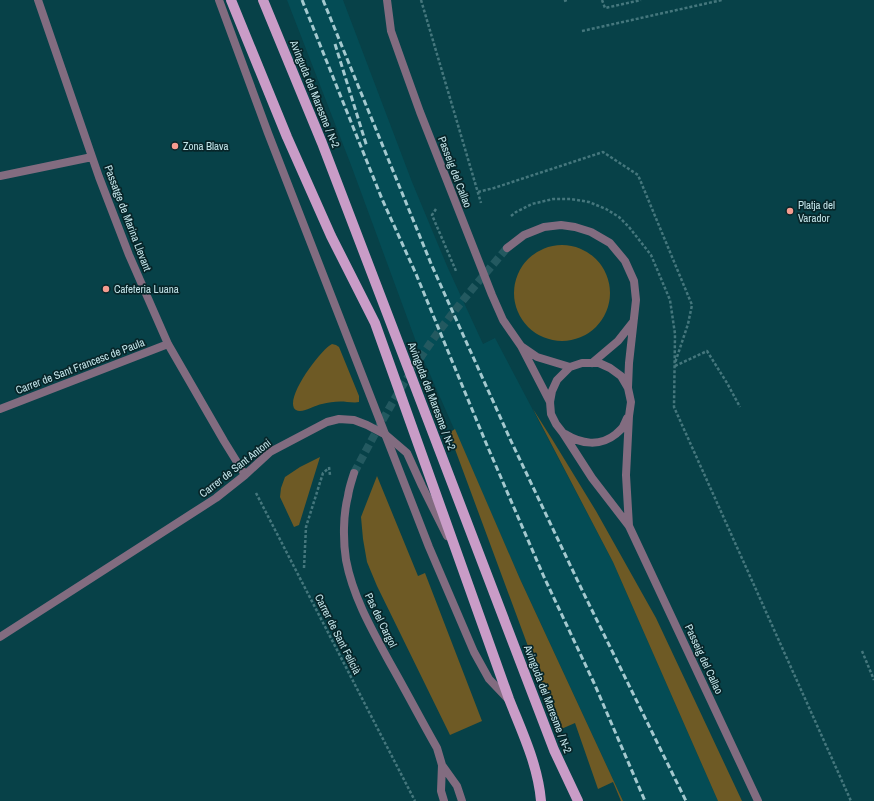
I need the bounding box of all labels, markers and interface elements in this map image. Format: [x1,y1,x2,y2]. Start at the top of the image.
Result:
street label: Avinguda del Maresme / N-2 [287,37,343,150]
street label: Passeig del Callao [435,134,475,210]
place label: Zona Blava [183,139,229,153]
marker: Zona Blava [170,141,180,151]
street label: Passatge de Marina Llevant [101,163,155,273]
place label: Platja del Varador [798,198,835,225]
marker: Platja del Varador [785,206,795,216]
place label: Cafeteria Luana [114,282,179,296]
marker: Cafeteria Luana [101,284,111,294]
street label: Carrer de Sant Francesc de Paula [14,335,146,397]
street label: Avinguda del Maresme / N-2 [405,339,459,452]
street label: Carrer de Sant Antoni [196,436,274,500]
street label: Pas del Cargol [362,590,400,650]
street label: Carrer de Sant Felicià [312,591,364,677]
street label: Passeig del Callao [682,622,726,696]
street label: Avinguda del Maresme / N-2 [521,642,575,755]

